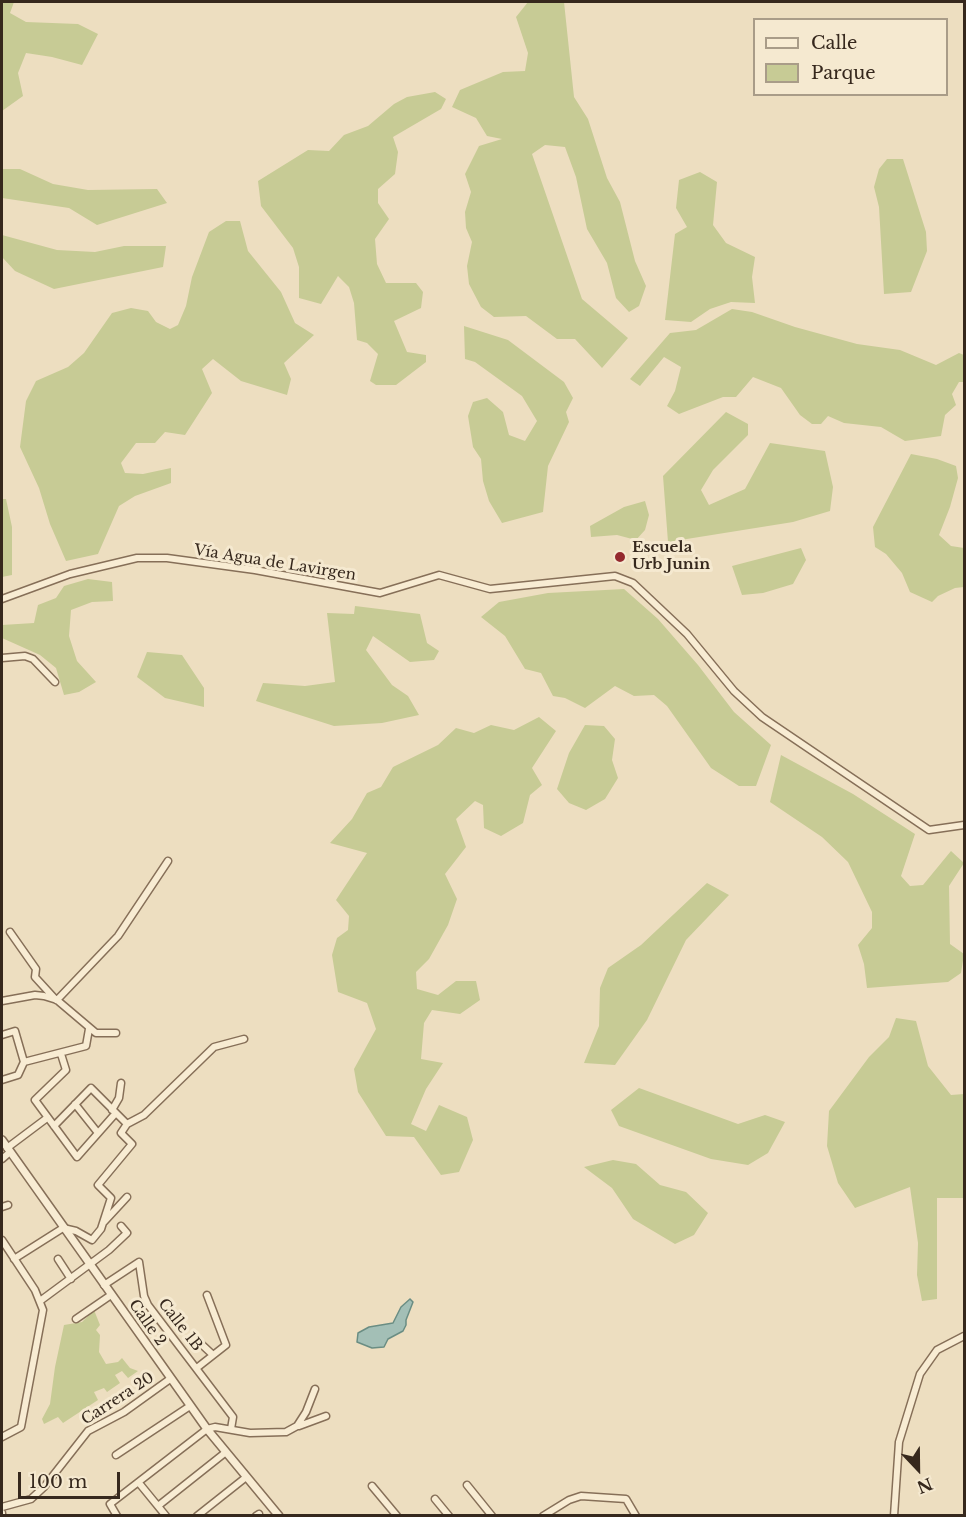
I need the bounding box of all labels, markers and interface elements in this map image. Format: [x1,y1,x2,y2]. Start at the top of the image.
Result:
legend [753,18,948,96]
text: Calle [811,32,857,54]
text: Parque [811,62,876,84]
place label: Escuela Urb Junin [632,539,710,574]
street label: Vía Agua de Lavirgen [193,541,357,585]
marker: Escuela Urb Junin [613,550,627,564]
street label: Calle 1B [154,1295,206,1355]
street label: Calle 2 [125,1296,169,1350]
street label: Carrera 20 [78,1369,158,1429]
north arrow [888,1439,948,1499]
scale bar [21,1460,123,1498]
text: 100 m [29,1471,87,1493]
text: N [914,1474,935,1498]

